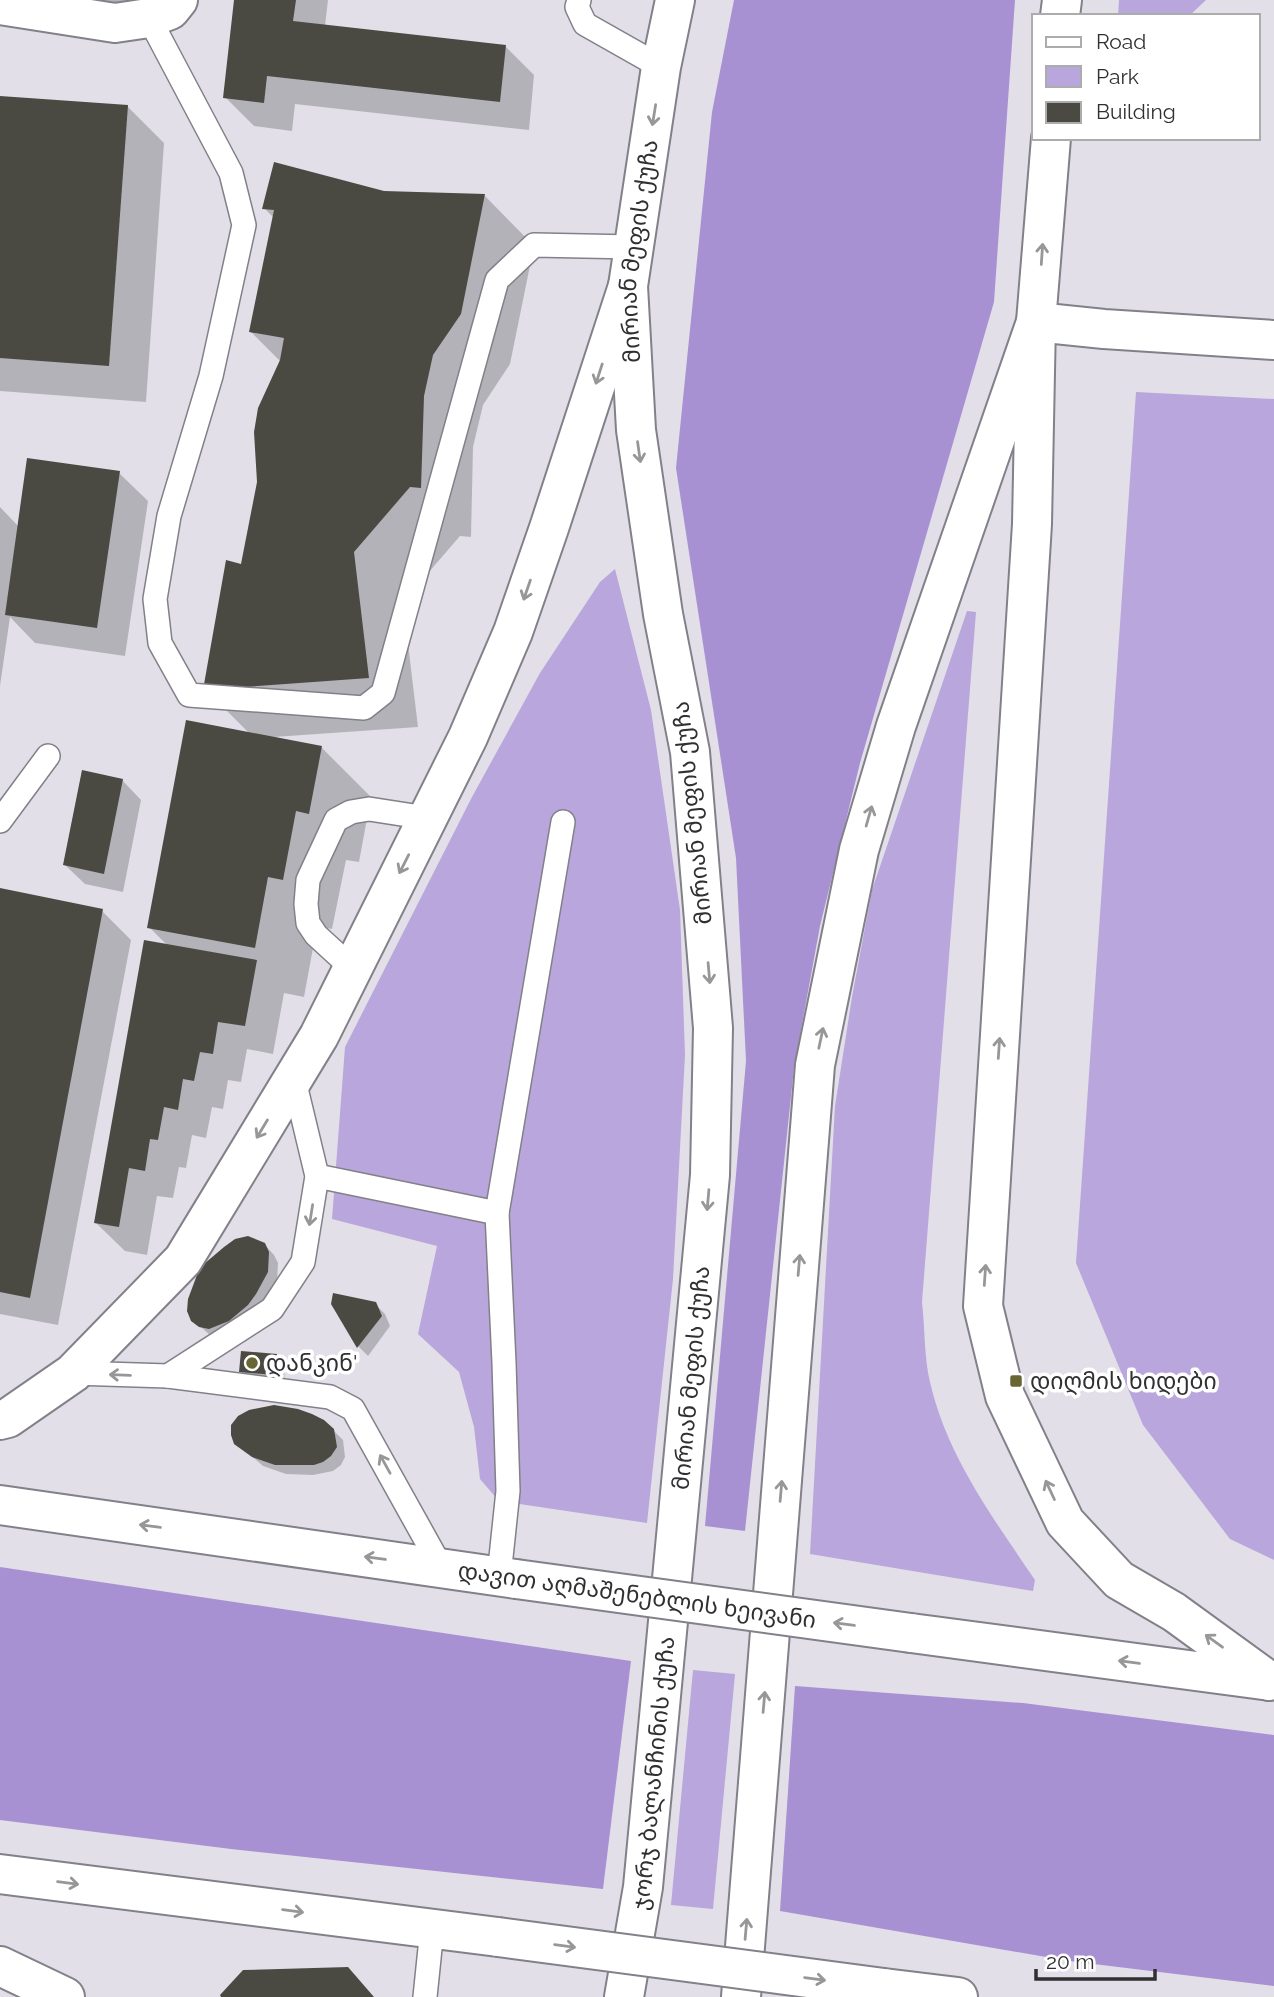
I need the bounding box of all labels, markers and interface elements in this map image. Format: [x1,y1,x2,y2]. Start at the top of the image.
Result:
legend [1032,14,1260,140]
text: Road [1096,29,1146,54]
text: Park [1096,64,1139,89]
text: Building [1096,99,1176,124]
one-way arrow [647,103,660,126]
street label: მირიან მეფის ქუჩა [613,138,663,364]
one-way arrow [1036,243,1049,266]
one-way arrow [592,363,605,385]
one-way arrow [633,440,646,463]
one-way arrow [520,579,533,601]
street label: მირიან მეფის ქუჩა [666,700,718,926]
one-way arrow [864,805,877,827]
one-way arrow [397,853,410,874]
one-way arrow [703,961,716,984]
one-way arrow [814,1027,828,1050]
one-way arrow [993,1038,1006,1060]
one-way arrow [254,1119,268,1139]
one-way arrow [701,1188,714,1211]
one-way arrow [304,1203,317,1225]
one-way arrow [793,1254,806,1276]
one-way arrow [978,1264,991,1287]
street label: მირიან მეფის ქუჩა [666,1265,714,1491]
place label: დანკინ' [266,1349,357,1377]
marker: დანკინ' [244,1355,260,1371]
place label: დიღმის ხიდები [1030,1367,1217,1395]
one-way arrow [109,1368,132,1381]
marker: დიღმის ხიდები [1008,1373,1024,1389]
one-way arrow [377,1454,391,1475]
one-way arrow [1043,1480,1056,1501]
one-way arrow [775,1481,788,1503]
one-way arrow [139,1520,162,1533]
one-way arrow [364,1551,387,1564]
street label: დავით აღმაშენებლის ხეივანი [456,1556,818,1634]
one-way arrow [833,1617,855,1630]
one-way arrow [1205,1634,1224,1648]
street label: ჯორჯ ბალანჩინის ქუჩა [625,1635,680,1912]
one-way arrow [1118,1656,1140,1669]
one-way arrow [758,1691,771,1714]
one-way arrow [56,1876,79,1889]
one-way arrow [282,1905,304,1918]
one-way arrow [740,1918,753,1941]
scale bar [1036,1938,1155,1982]
one-way arrow [554,1940,576,1953]
text: 20 m [1046,1949,1094,1974]
one-way arrow [803,1973,826,1986]

